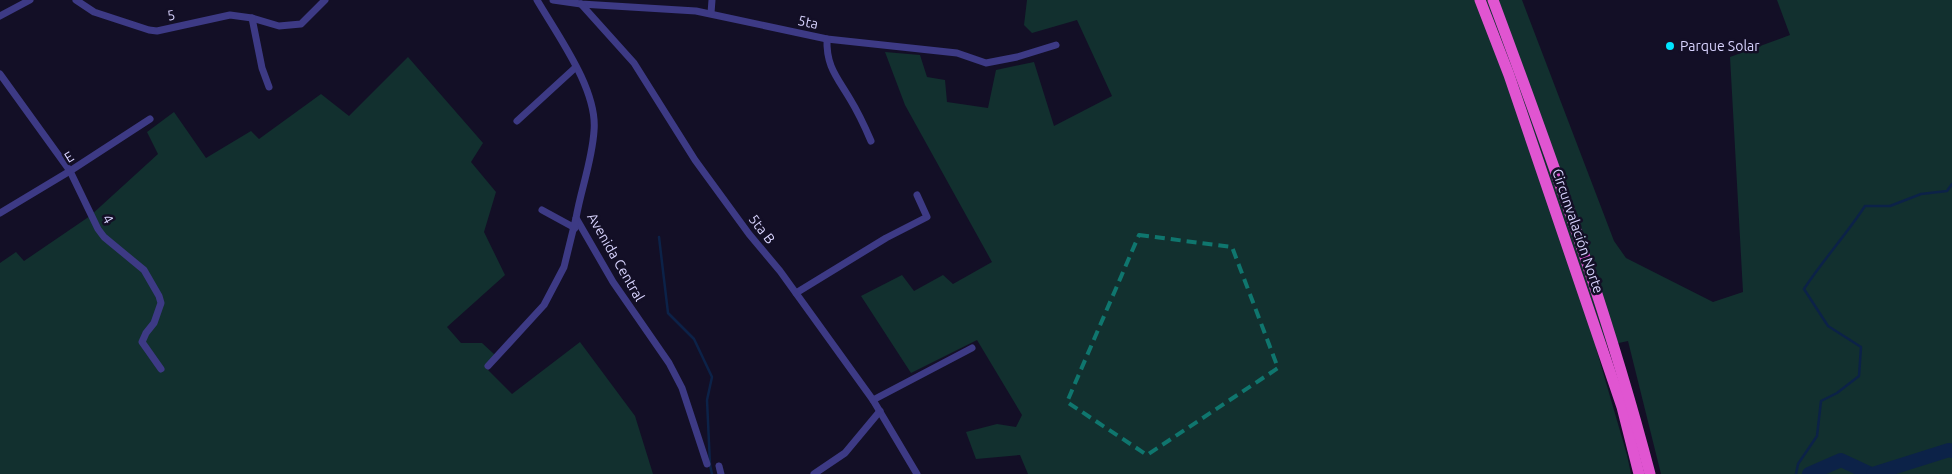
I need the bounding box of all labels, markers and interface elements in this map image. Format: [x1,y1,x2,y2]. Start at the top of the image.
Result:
street label: 5 [165,6,177,24]
street label: 5ta [796,12,820,32]
place label: Parque Solar [1680,38,1760,54]
marker: Parque Solar [1664,40,1676,52]
street label: E [61,148,77,166]
street label: Circunvalación Norte [1549,167,1607,295]
street label: Avenida Central [584,210,648,304]
street label: 5ta B [746,211,778,247]
street label: 4 [99,212,117,227]

